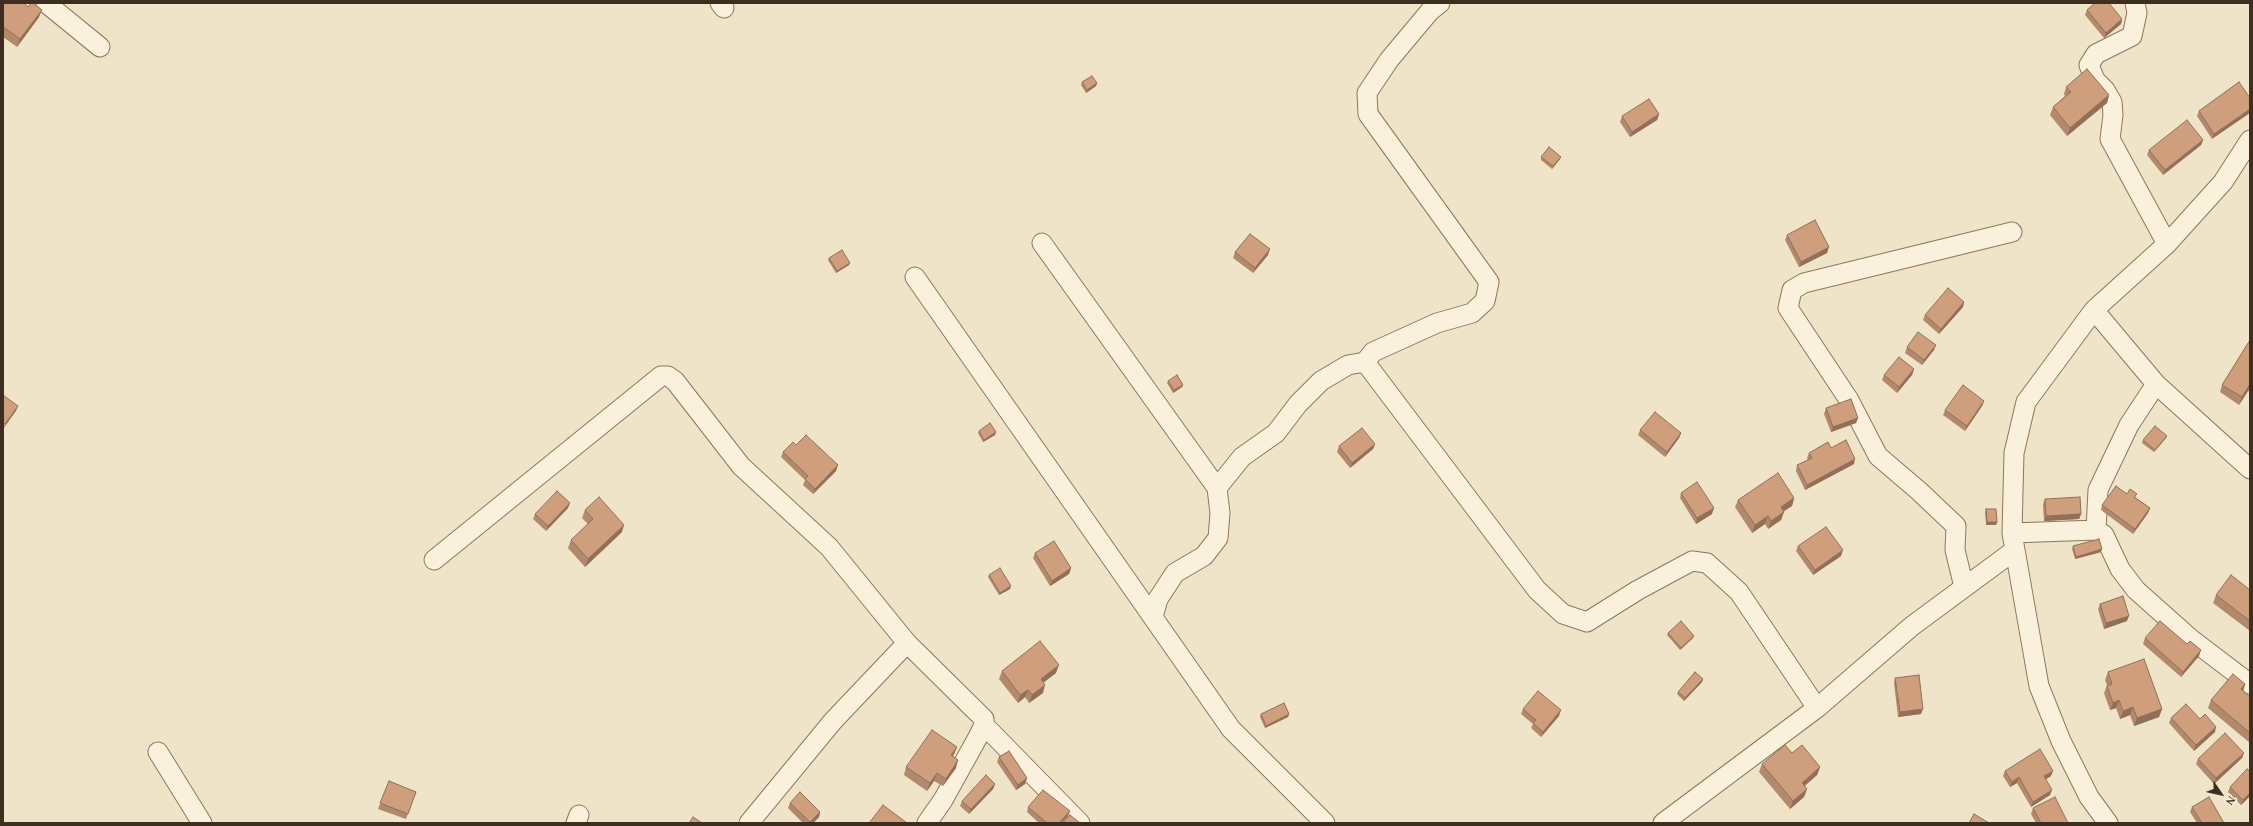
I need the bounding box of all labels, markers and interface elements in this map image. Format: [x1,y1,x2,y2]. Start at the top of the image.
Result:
north arrow [2201,774,2241,814]
text: N [2224,794,2238,807]

